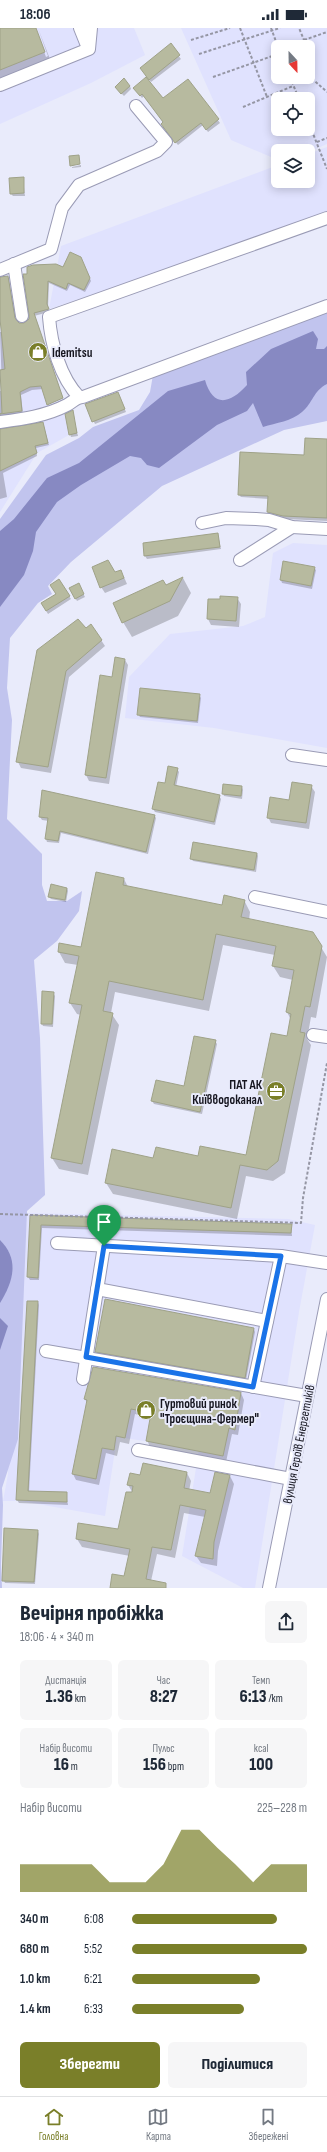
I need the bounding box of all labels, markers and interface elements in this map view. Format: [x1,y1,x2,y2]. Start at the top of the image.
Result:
text: 18:06 [20,5,51,24]
north arrow [271,40,315,84]
map controls [271,40,315,188]
button: locate [271,92,315,136]
button: layers [271,144,315,188]
shop icon: Idemitsu [27,341,49,363]
place label: Idemitsu [52,345,93,361]
place label: ПАТ АК Київводоканал [192,1077,263,1108]
office icon: ПАТ АК Київводоканал [265,1080,287,1102]
pin [87,1205,121,1246]
icon: arrive [93,1211,115,1233]
street label: вулиця Героїв Енергетиків [280,1383,318,1505]
place label: Гуртовий ринок "Троєщина-Фермер" [160,1396,259,1427]
shop icon: Гуртовий ринок "Троєщина-Фермер" [135,1399,157,1421]
text: Вечірня пробіжка [20,1600,164,1627]
button: share [265,1601,307,1643]
text: 18:06 · 4 × 340 m [20,1629,94,1645]
text: Дистанція [45,1674,86,1687]
text: Час [157,1674,170,1687]
text: Темп [252,1674,270,1687]
text: 1.36 [46,1687,73,1707]
text: 8:27 [150,1687,177,1707]
text: 6:13 [240,1687,267,1707]
text: km [73,1692,86,1705]
text: /km [267,1692,283,1705]
text: Набір висоти [40,1742,92,1755]
text: Пульс [152,1742,175,1755]
text: kcal [254,1742,268,1755]
text: 16 [54,1755,69,1775]
text: 156 [143,1755,166,1775]
text: 100 [249,1755,273,1775]
text: m [69,1760,78,1773]
text: bpm [166,1760,184,1773]
text: Набір висоти [20,1800,82,1816]
text: 225–228 m [257,1800,307,1816]
text: 340 m [20,1911,49,1927]
text: 6:08 [84,1911,104,1927]
text: 680 m [20,1941,49,1957]
text: 5:52 [84,1941,102,1957]
text: 1.0 km [20,1971,50,1987]
text: 6:21 [84,1971,102,1987]
text: 1.4 km [20,2001,51,2017]
text: 6:33 [84,2001,103,2017]
button: Зберегти [20,2042,160,2088]
button: Поділитися [168,2042,307,2088]
tab: Головна [39,2106,68,2143]
tab: Карта [146,2106,171,2143]
tab: Збережені [248,2106,288,2143]

